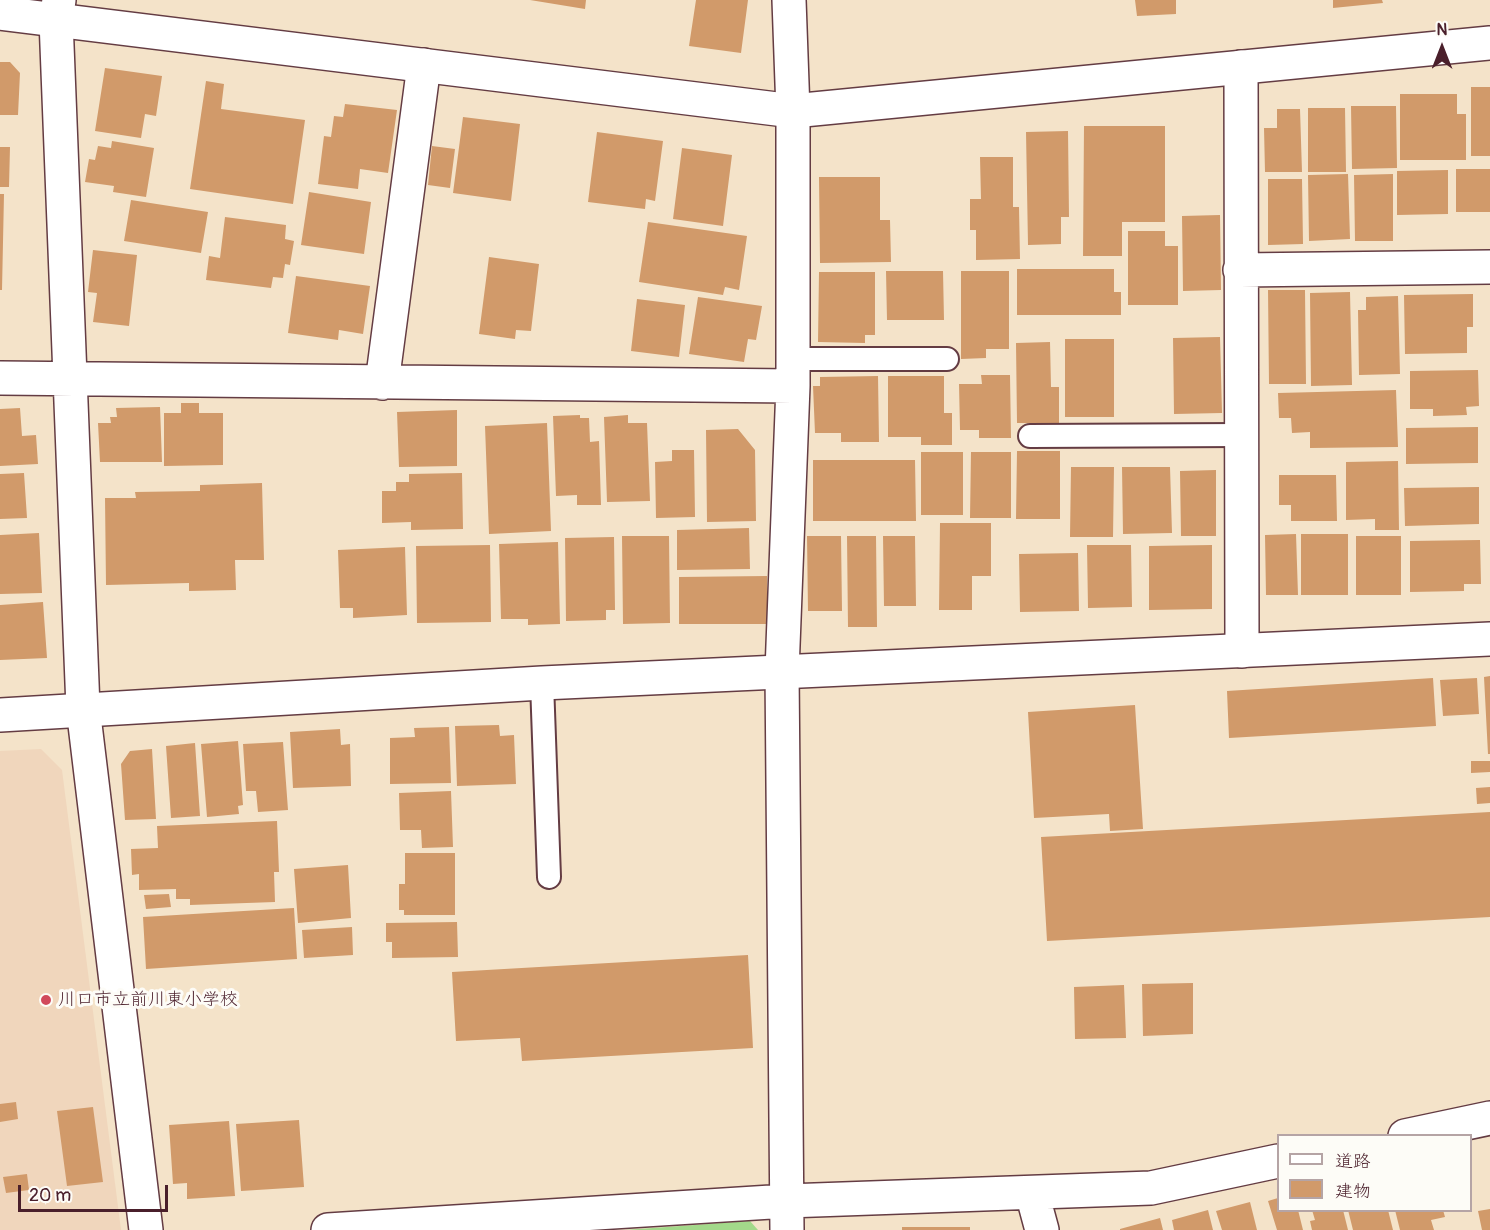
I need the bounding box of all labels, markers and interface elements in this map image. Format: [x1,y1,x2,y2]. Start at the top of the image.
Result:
north arrow [1412,18,1472,78]
text: N [1437,20,1447,40]
place label: 川口市立前川東小学校 [58,989,238,1011]
marker: 川口市立前川東小学校 [39,993,53,1007]
legend [1277,1134,1472,1212]
text: 道路 [1335,1150,1371,1173]
scale bar [21,1173,171,1211]
text: 建物 [1335,1180,1371,1203]
text: 20 m [29,1184,71,1207]

